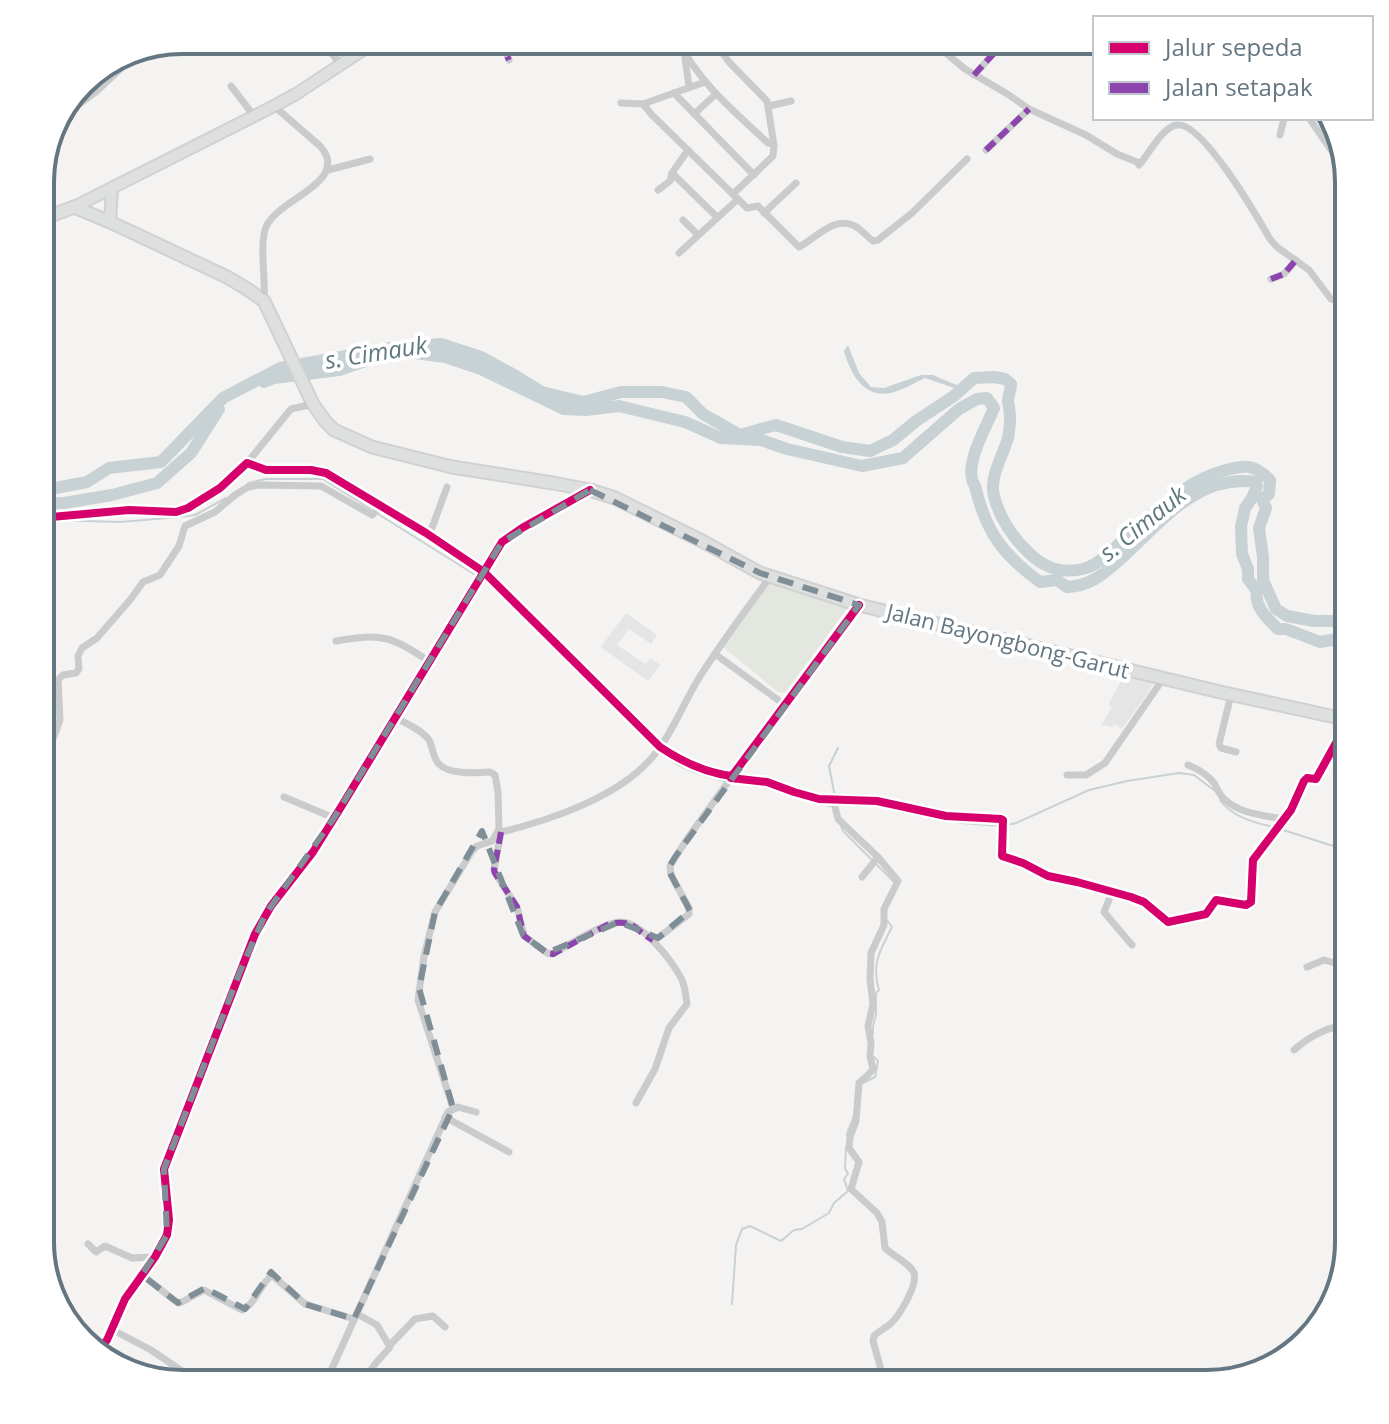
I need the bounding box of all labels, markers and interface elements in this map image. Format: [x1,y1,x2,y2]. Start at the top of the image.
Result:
legend [1093,16,1373,120]
text: Jalur sepeda [1163,30,1303,63]
text: Jalan setapak [1163,70,1313,103]
water label: s. Cimauk [322,327,430,376]
water label: s. Cimauk [1092,477,1193,568]
street label: Jalan Bayongbong-Garut [882,595,1133,685]

